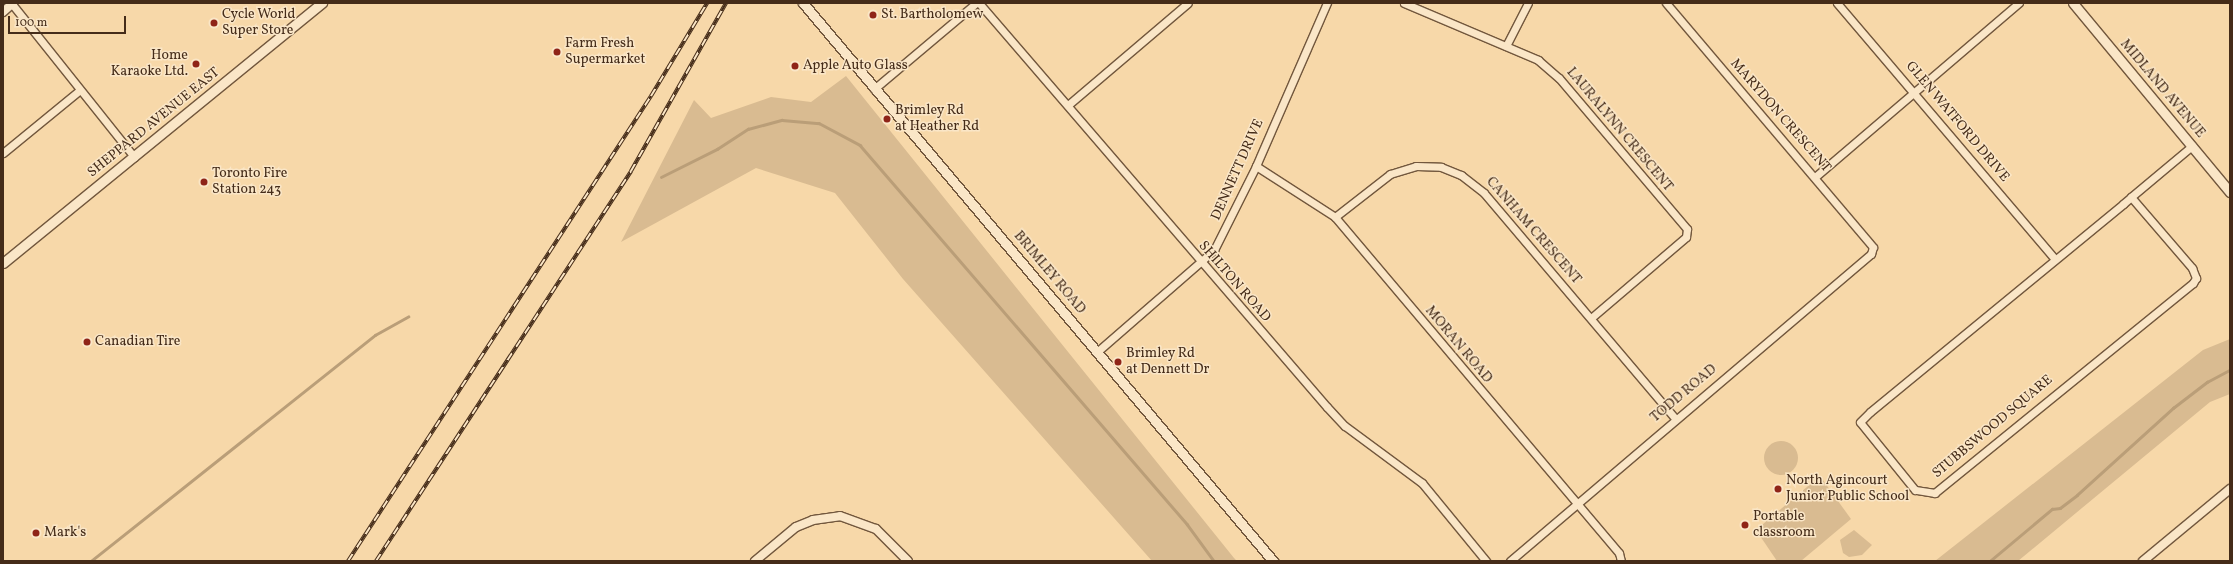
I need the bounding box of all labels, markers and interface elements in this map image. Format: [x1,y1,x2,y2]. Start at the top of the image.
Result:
place label: Cycle World Super Store [222,7,296,40]
place label: St. Bartholomew [881,7,983,23]
scale bar [10,8,128,34]
marker: St. Bartholomew [868,10,878,20]
text: 100 m [15,15,47,31]
marker: Cycle World Super Store [209,18,219,28]
place label: Farm Fresh Supermarket [565,36,645,68]
street label: MIDLAND AVENUE [2116,36,2208,142]
marker: Farm Fresh Supermarket [552,47,562,57]
place label: Home Karaoke Ltd. [111,48,188,80]
street label: MARYDON CRESCENT [1726,56,1834,176]
place label: Apple Auto Glass [803,58,908,74]
street label: GLEN WATFORD DRIVE [1902,58,2012,186]
marker: Home Karaoke Ltd. [191,59,201,69]
marker: Apple Auto Glass [790,61,800,71]
street label: SHEPPARD AVENUE EAST [85,65,223,181]
street label: LAURALYNN CRESCENT [1562,65,1676,195]
place label: Brimley Rd at Heather Rd [895,103,979,136]
marker: Brimley Rd at Heather Rd [882,114,892,124]
street label: DENNETT DRIVE [1208,117,1268,223]
place label: Toronto Fire Station 243 [212,166,288,198]
street label: CANHAM CRESCENT [1482,174,1584,288]
marker: Toronto Fire Station 243 [199,177,209,187]
street label: BRIMLEY ROAD [1009,228,1089,318]
street label: SHILTON ROAD [1194,238,1274,326]
street label: MORAN ROAD [1421,303,1495,387]
place label: Canadian Tire [95,334,181,350]
marker: Canadian Tire [82,337,92,347]
place label: Brimley Rd at Dennett Dr [1126,346,1209,378]
marker: Brimley Rd at Dennett Dr [1113,357,1123,367]
street label: TODD ROAD [1648,361,1720,427]
street label: STUBBSWOOD SQUARE [1929,372,2057,482]
place label: North Agincourt Junior Public School [1786,473,1909,506]
marker: North Agincourt Junior Public School [1773,484,1783,494]
place label: Portable classroom [1753,509,1815,542]
marker: Portable classroom [1740,520,1750,530]
place label: Mark's [44,525,86,541]
marker: Mark's [31,528,41,538]

